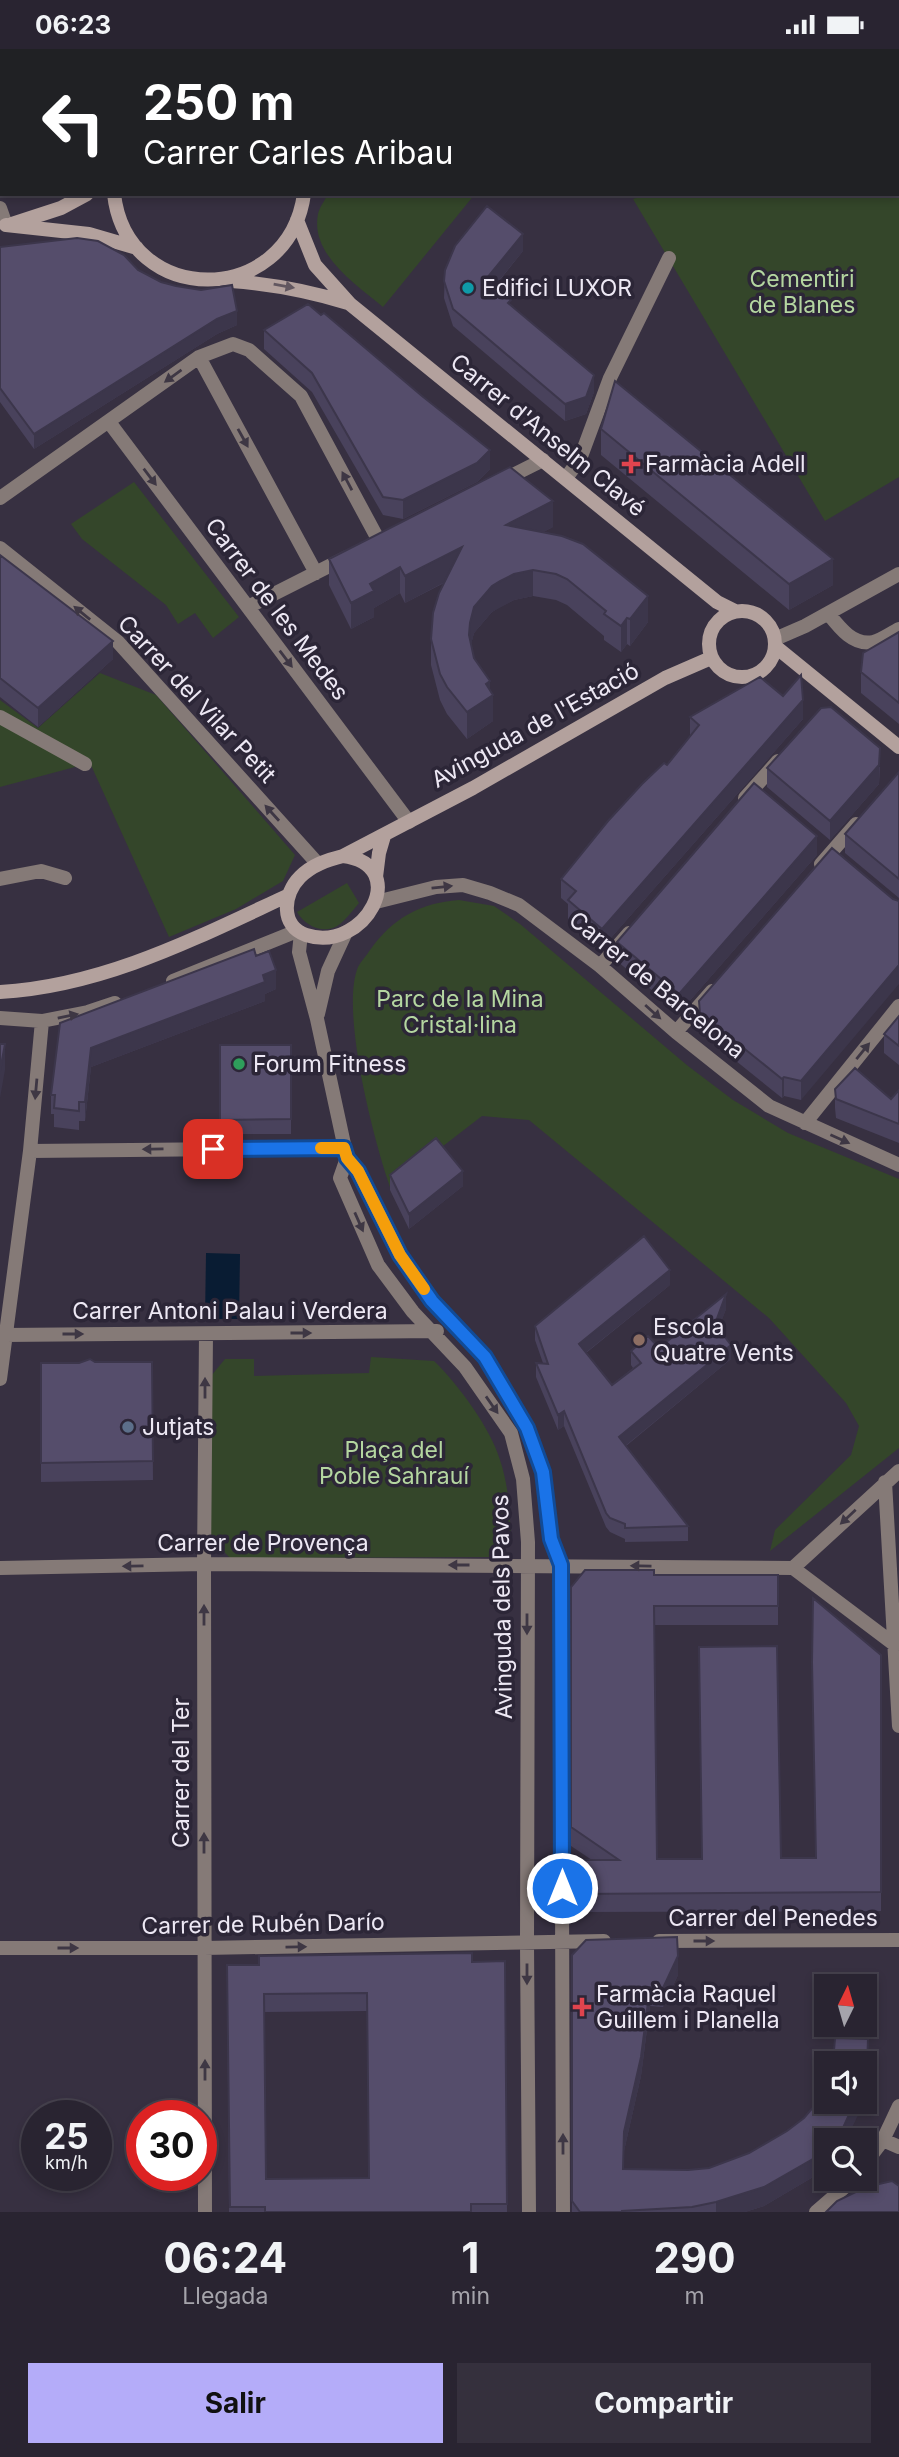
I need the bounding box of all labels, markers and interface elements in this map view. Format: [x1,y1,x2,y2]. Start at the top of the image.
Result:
text: 06:23 [35,9,111,40]
text: 250 m [143,73,295,132]
icon: left [28,77,119,168]
text: Carrer Carles Aribau [143,133,453,172]
park label: Cementiri de Blanes [749,265,855,319]
place label: Edifici LUXOR [482,274,632,302]
marker: Edifici LUXOR [460,280,476,296]
one-way arrow [273,281,295,292]
street label: Carrer d'Anselm Clavé [445,348,651,522]
one-way arrow [164,368,182,382]
one-way arrow [237,428,249,448]
place label: Farmàcia Adell [645,450,806,478]
marker: Farmàcia Adell [623,456,639,472]
one-way arrow [143,468,157,486]
one-way arrow [341,471,353,491]
street label: Carrer de les Medes [199,512,355,706]
one-way arrow [73,607,91,621]
street label: Carrer del Vilar Petit [112,609,282,789]
one-way arrow [279,650,293,668]
street label: Avinguda de l'Estació [426,656,644,794]
one-way arrow [264,804,280,822]
one-way arrow [431,882,453,893]
street label: Carrer de Barcelona [563,905,751,1065]
park label: Parc de la Mina Cristal·lina [376,985,544,1039]
one-way arrow [644,1004,662,1020]
one-way arrow [57,1010,79,1021]
one-way arrow [855,1042,870,1059]
place label: Forum Fitness [253,1050,406,1078]
marker: Forum Fitness [231,1056,247,1072]
one-way arrow [30,1078,41,1100]
pin [183,1119,243,1179]
icon: arrive [194,1130,232,1168]
one-way arrow [830,1133,850,1145]
one-way arrow [142,1144,164,1155]
one-way arrow [354,1211,365,1232]
street label: Carrer Antoni Palau i Verdera [72,1297,388,1325]
place label: Escola Quatre Vents [653,1313,794,1367]
one-way arrow [290,1327,312,1339]
one-way arrow [63,1328,85,1340]
marker: Escola Quatre Vents [631,1332,647,1348]
one-way arrow [199,1377,211,1399]
one-way arrow [484,1395,498,1414]
place label: Jutjats [142,1413,214,1441]
marker: Jutjats [120,1419,136,1435]
park label: Plaça del Poble Sahrauí [319,1436,469,1490]
street label: Avinguda dels Pavos [486,1494,518,1720]
one-way arrow [840,1508,857,1525]
street label: Carrer de Provença [157,1529,369,1557]
one-way arrow [122,1560,144,1571]
one-way arrow [447,1560,469,1571]
one-way arrow [630,1560,652,1572]
one-way arrow [198,1604,210,1626]
one-way arrow [521,1613,533,1635]
street label: Carrer del Ter [167,1698,195,1848]
one-way arrow [198,1832,210,1854]
position arrow [525,1851,599,1925]
street label: Carrer del Penedes [668,1904,878,1932]
street label: Carrer de Rubén Darío [141,1908,385,1940]
one-way arrow [693,1935,715,1947]
one-way arrow [285,1941,307,1953]
one-way arrow [57,1942,79,1954]
one-way arrow [521,1963,533,1985]
north arrow [814,1974,877,2037]
map controls [814,1974,877,2191]
place label: Farmàcia Raquel Guillem i Planella [596,1980,780,2034]
marker: Farmàcia Raquel Guillem i Planella [574,1999,590,2015]
button: sound [814,2051,877,2114]
one-way arrow [199,2059,211,2081]
speed limit sign: 30 [126,2100,217,2191]
text: 25 [44,2115,89,2157]
button: search [814,2128,877,2191]
one-way arrow [557,2133,569,2155]
text: km/h [45,2152,88,2173]
text: 06:24 [163,2232,287,2283]
text: 1 [461,2232,479,2283]
text: 290 [653,2232,736,2283]
text: Llegada [182,2282,268,2310]
text: min [451,2282,490,2310]
text: m [684,2282,705,2310]
button: Salir [28,2363,443,2443]
button: Compartir [457,2363,871,2443]

